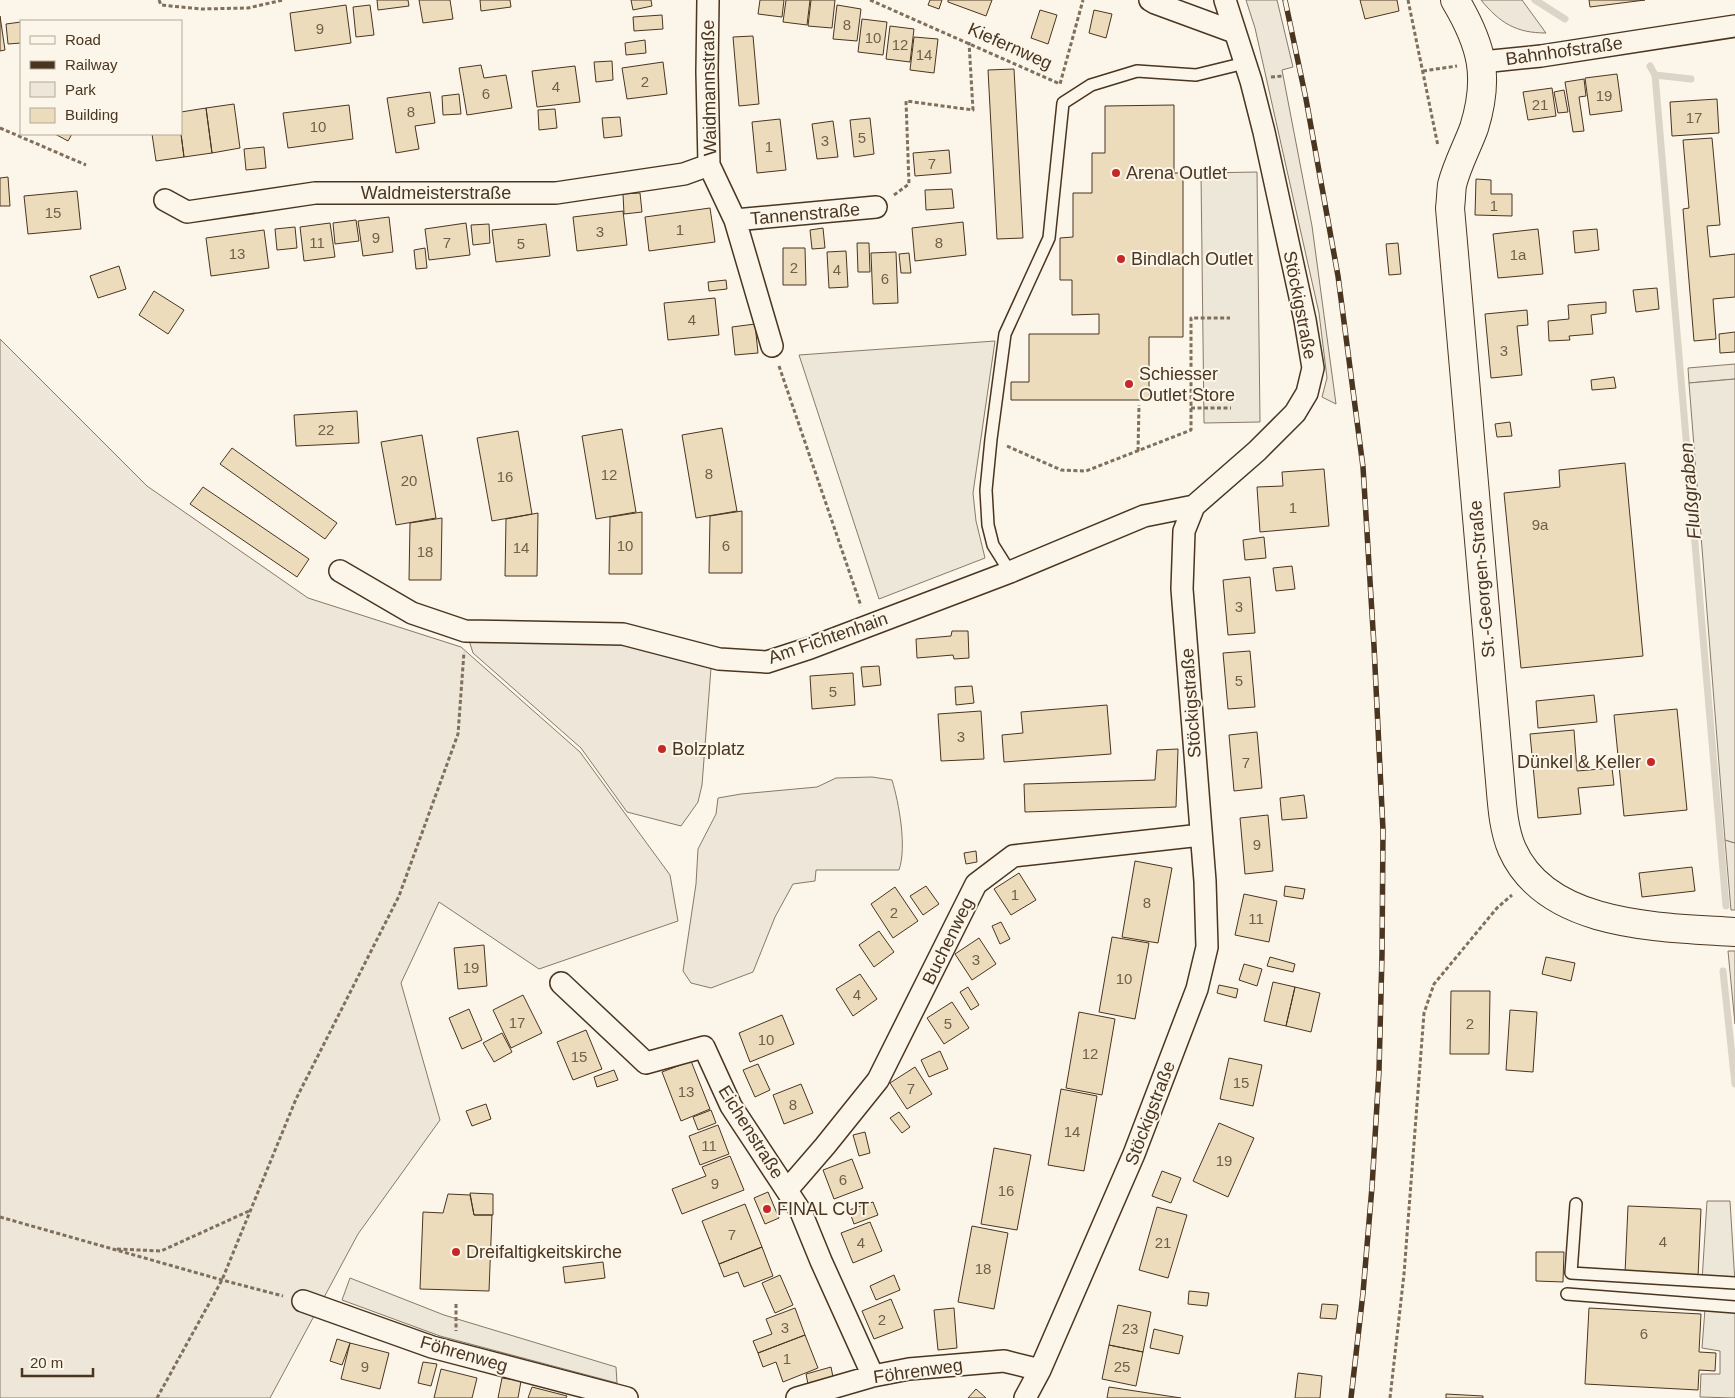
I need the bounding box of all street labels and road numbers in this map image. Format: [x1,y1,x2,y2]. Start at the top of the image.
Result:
street label: Kiefernweg [965,19,1055,73]
street label: Waidmannstraße [698,20,720,156]
street label: Bahnhofstraße [1504,33,1624,69]
street label: Waldmeisterstraße [361,183,511,203]
street label: Tannenstraße [749,199,861,229]
street label: Stöckigstraße [1280,249,1320,361]
street label: St.-Georgen-Straße [1465,499,1499,659]
street label: Am Fichtenhain [766,608,890,668]
street label: Stöckigstraße [1177,647,1205,759]
street label: Buchenweg [918,894,978,988]
street label: Stöckigstraße [1121,1058,1179,1168]
street label: Eichenstraße [714,1082,788,1182]
street label: Föhrenweg [418,1332,510,1376]
street label: Föhrenweg [872,1355,964,1387]

